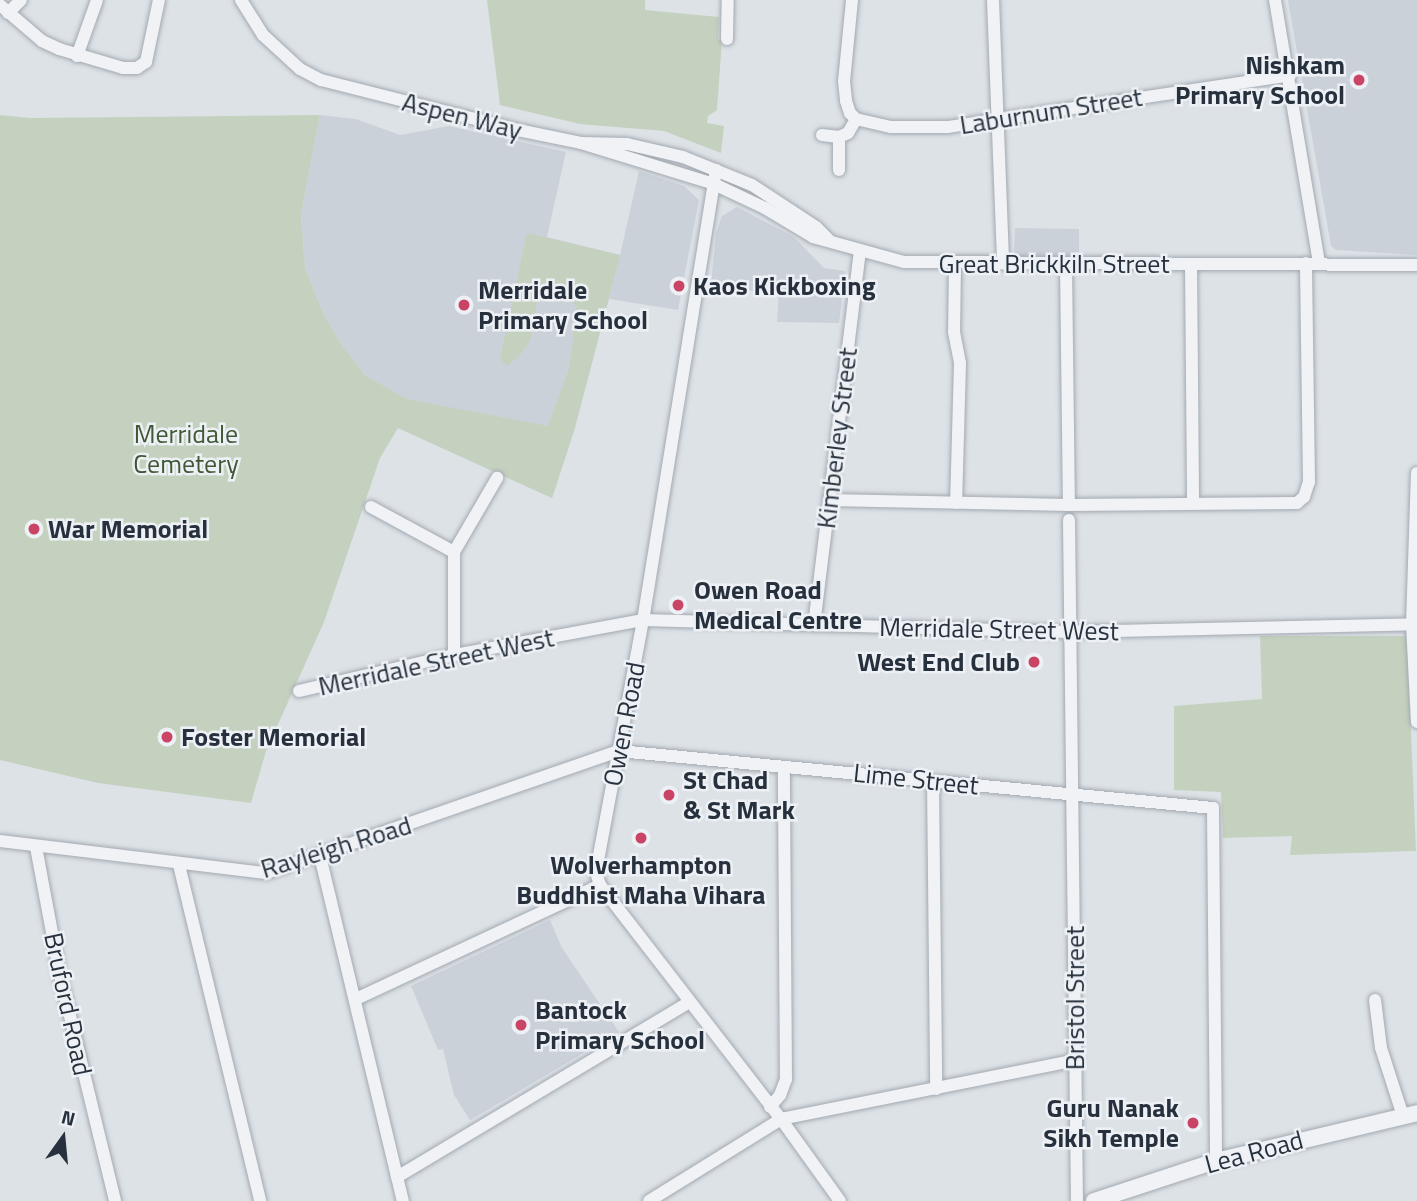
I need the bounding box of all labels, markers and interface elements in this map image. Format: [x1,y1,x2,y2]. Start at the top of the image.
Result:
place label: Nishkam Primary School [1175,49,1345,110]
marker: Nishkam Primary School [1351,72,1367,88]
street label: Laburnum Street [958,81,1144,141]
street label: Aspen Way [399,86,525,146]
street label: Great Brickkiln Street [938,248,1170,280]
place label: Kaos Kickboxing [693,270,876,302]
place label: Merridale Primary School [478,274,648,336]
marker: Kaos Kickboxing [671,278,687,294]
marker: Merridale Primary School [456,297,472,313]
street label: Kimberley Street [810,346,864,530]
park label: Merridale Cemetery [133,418,239,480]
place label: War Memorial [48,513,208,545]
marker: War Memorial [26,521,42,537]
place label: Owen Road Medical Centre [694,574,862,636]
marker: Owen Road Medical Centre [668,595,688,615]
street label: Merridale Street West [879,611,1119,647]
street label: Merridale Street West [315,622,557,702]
place label: West End Club [857,646,1020,678]
marker: West End Club [1026,654,1042,670]
street label: Owen Road [597,659,651,789]
place label: Foster Memorial [181,721,366,753]
marker: Foster Memorial [159,729,175,745]
street label: Lime Street [852,757,980,801]
place label: St Chad & St Mark [683,764,795,826]
marker: St Chad & St Mark [661,787,677,803]
street label: Rayleigh Road [257,809,415,885]
marker: Wolverhampton Buddhist Maha Vihara [633,830,649,846]
place label: Wolverhampton Buddhist Maha Vihara [516,849,766,910]
street label: Bristol Street [1059,926,1091,1070]
street label: Bruford Road [38,930,98,1078]
place label: Bantock Primary School [535,994,705,1056]
marker: Bantock Primary School [513,1017,529,1033]
place label: Guru Nanak Sikh Temple [1043,1092,1179,1154]
text: N [58,1102,79,1133]
north arrow [28,1103,98,1173]
marker: Guru Nanak Sikh Temple [1185,1115,1201,1131]
street label: Lea Road [1201,1124,1307,1180]

